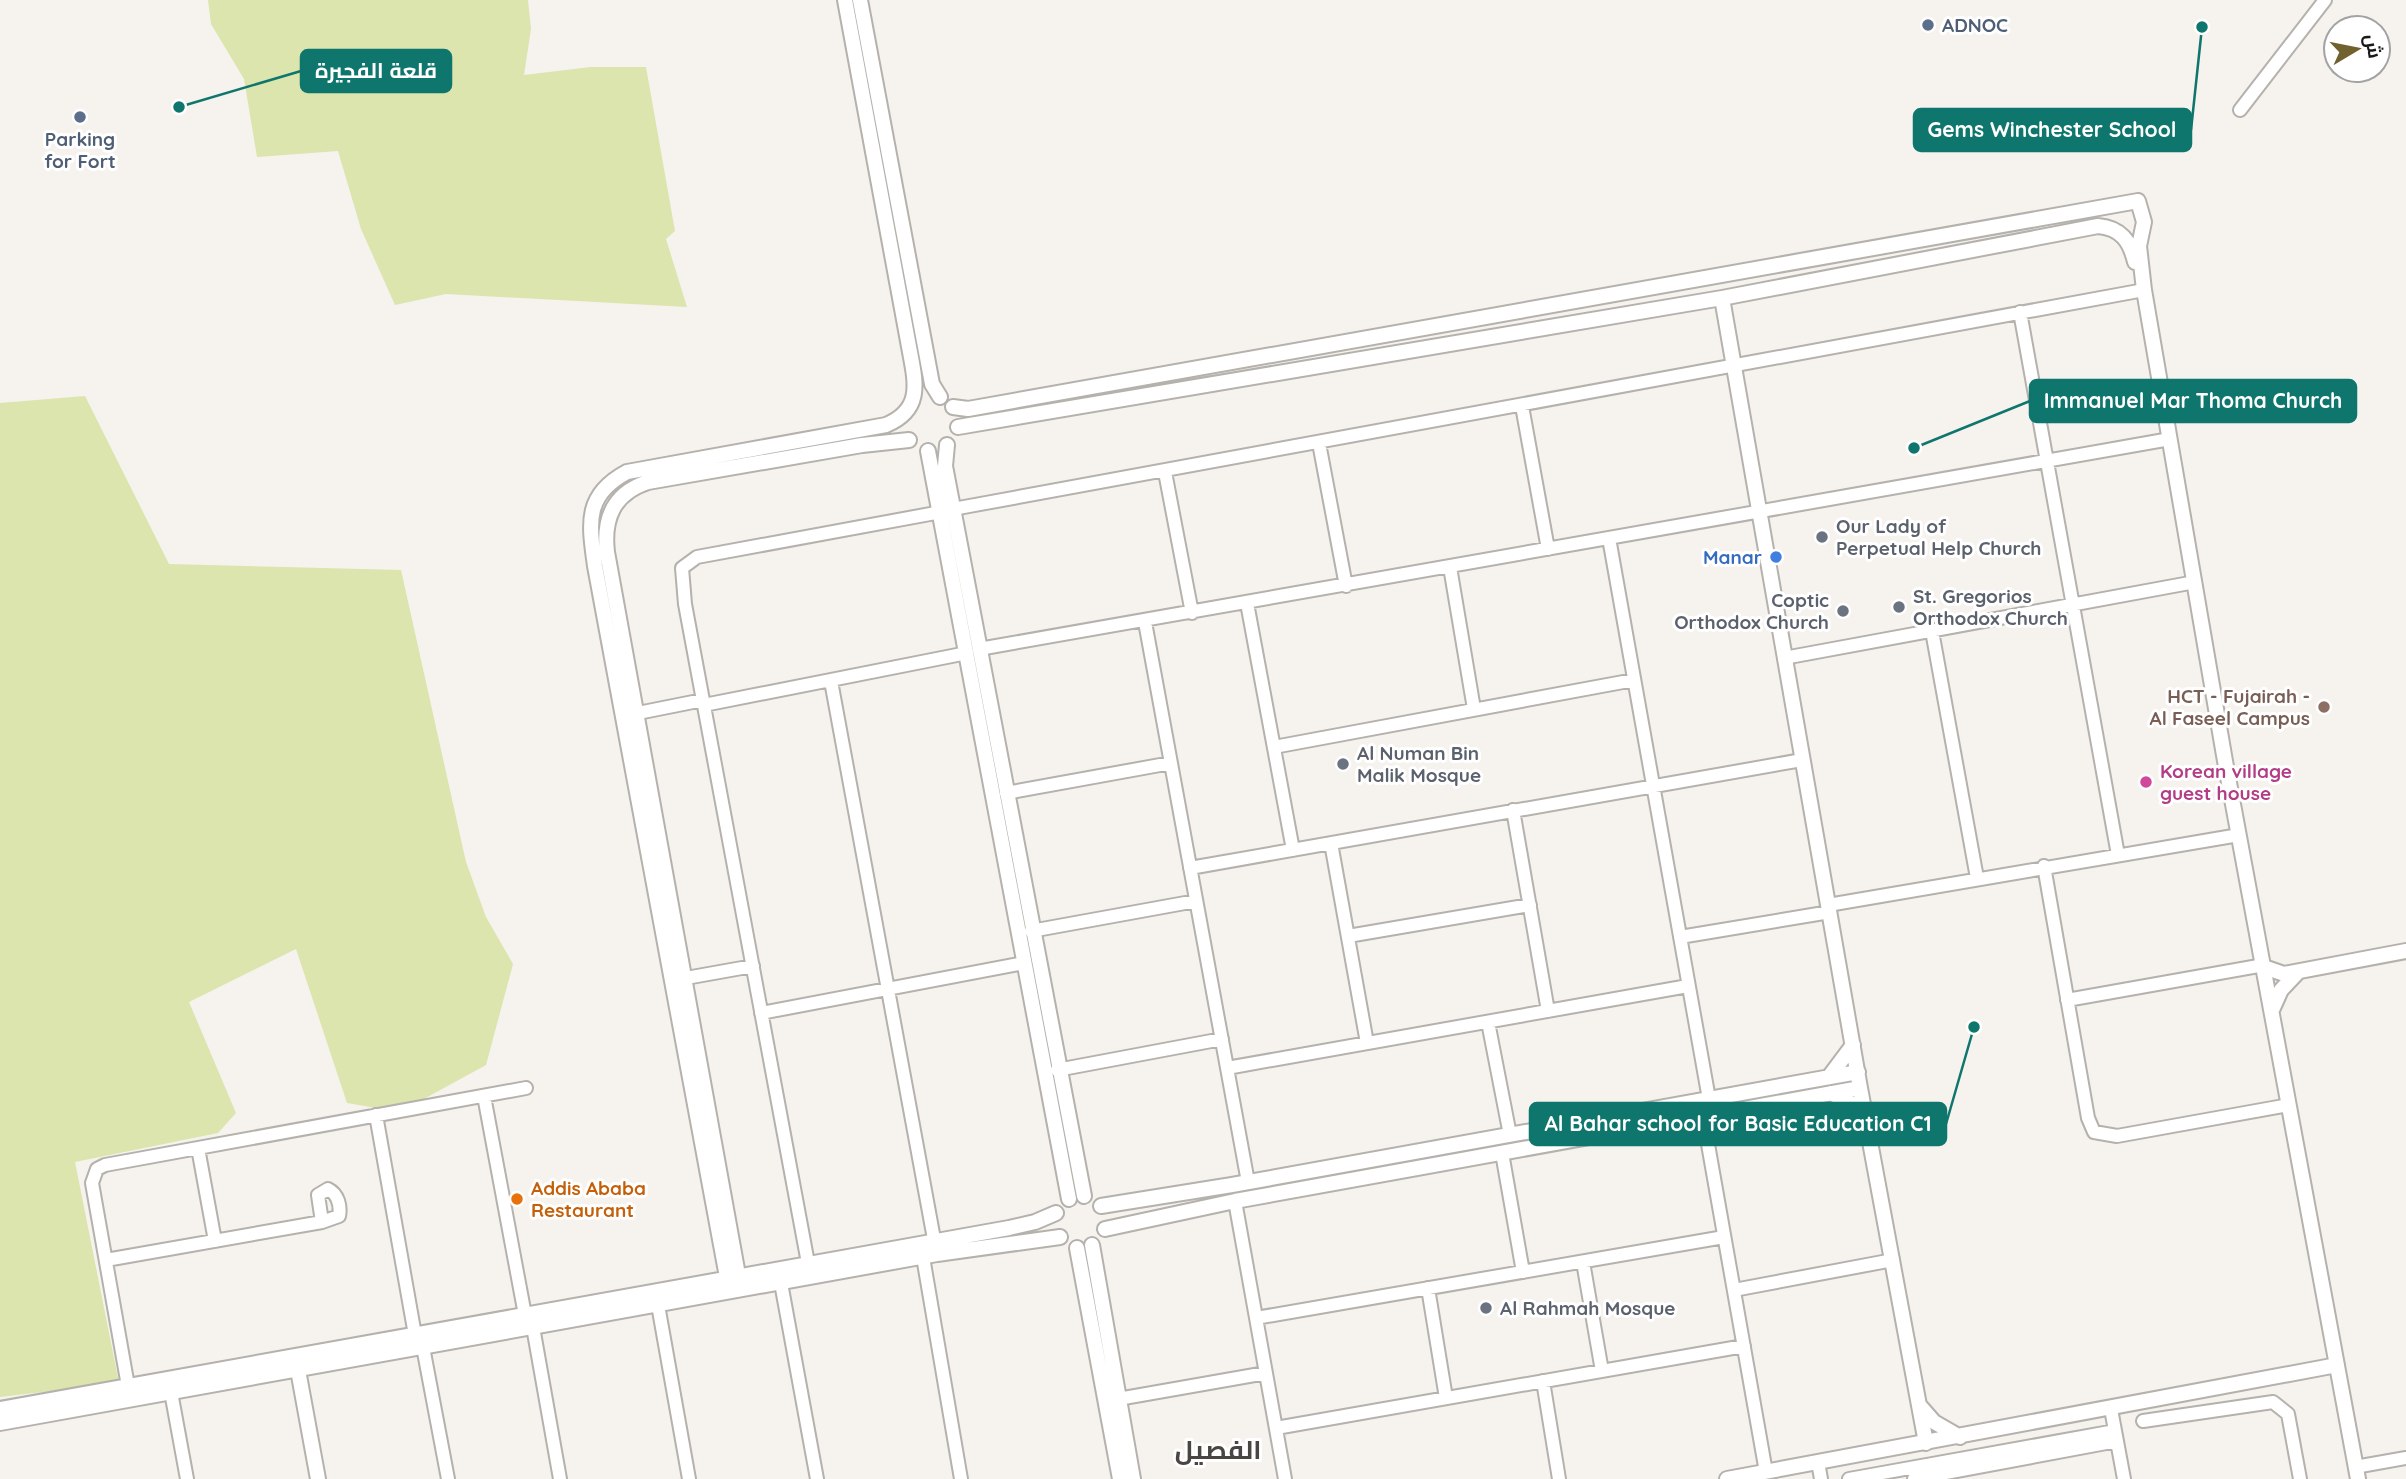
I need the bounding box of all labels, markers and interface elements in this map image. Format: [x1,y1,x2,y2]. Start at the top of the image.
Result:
place label: ADNOC [1942,13,2008,37]
north arrow [2322,14,2392,84]
marker: ADNOC [1920,17,1936,33]
text: ش [2360,32,2388,60]
callout: قلعة الفجيرة [301,50,451,92]
text: قلعة الفجيرة [315,57,437,83]
marker: Parking for Fort [72,109,88,125]
callout: Gems Winchester School [1914,109,2191,151]
text: Gems Winchester School [1928,116,2176,142]
place label: Parking for Fort [44,127,116,173]
callout: Immanuel Mar Thoma Church [2030,380,2356,422]
text: Immanuel Mar Thoma Church [2044,387,2342,413]
place label: Our Lady of Perpetual Help Church [1836,514,2041,560]
marker: Our Lady of Perpetual Help Church [1814,529,1830,545]
place label: Manar [1703,545,1762,569]
marker: Manar [1768,549,1784,565]
place label: St. Gregorios Orthodox Church [1913,584,2068,630]
place label: Coptic Orthodox Church [1674,588,1829,634]
marker: St. Gregorios Orthodox Church [1891,599,1907,615]
marker: Coptic Orthodox Church [1835,603,1851,619]
place label: HCT - Fujairah - Al Faseel Campus [2150,684,2310,730]
marker: HCT - Fujairah - Al Faseel Campus [2316,699,2332,715]
place label: Al Numan Bin Malik Mosque [1357,741,1481,787]
marker: Al Numan Bin Malik Mosque [1335,756,1351,772]
place label: Korean village guest house [2160,759,2292,805]
marker: Korean village guest house [2138,774,2154,790]
callout: Al Bahar school for Basic Education C1 [1530,1103,1946,1145]
text: Al Bahar school for Basic Education C1 [1544,1110,1932,1136]
place label: Addis Ababa Restaurant [531,1176,646,1222]
marker: Addis Ababa Restaurant [509,1191,525,1207]
place label: Al Rahmah Mosque [1500,1296,1676,1320]
marker: Al Rahmah Mosque [1478,1300,1494,1316]
district label: الفصيل [1175,1433,1261,1466]

